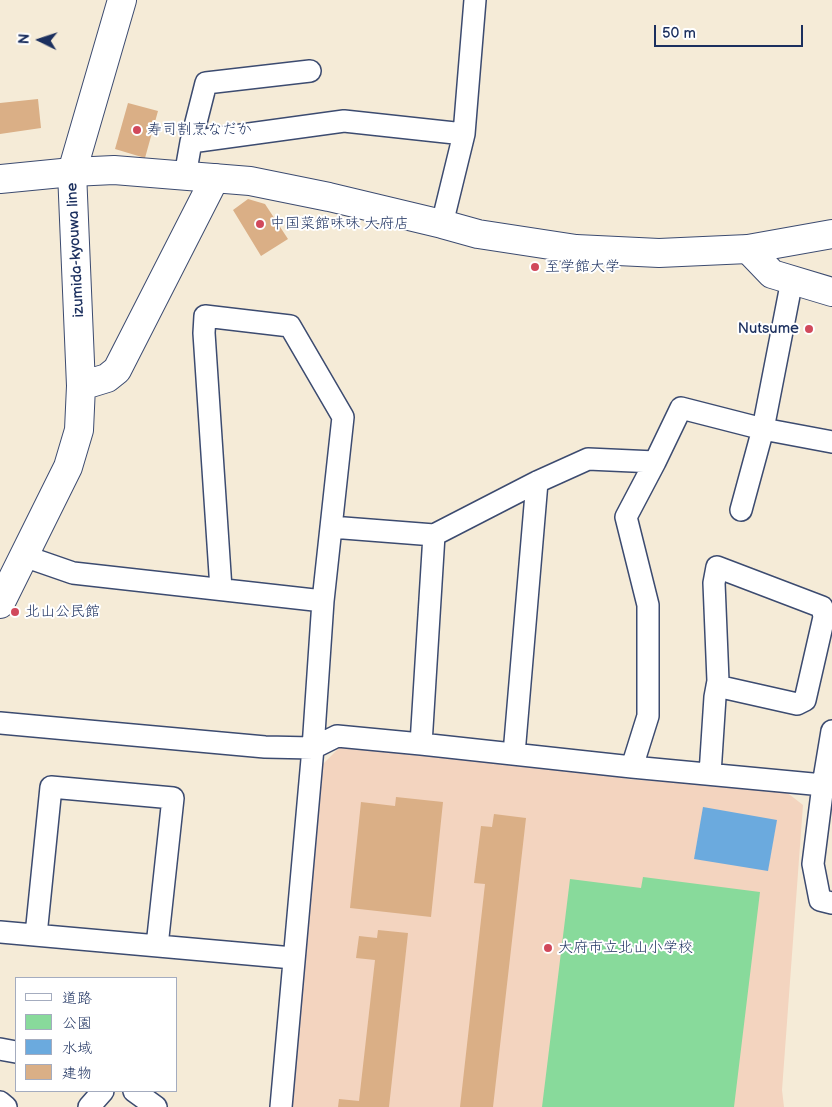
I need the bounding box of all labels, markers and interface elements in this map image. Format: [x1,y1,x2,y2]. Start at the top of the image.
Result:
north arrow [15,15,65,65]
scale bar [657,15,806,47]
text: 50 m [662,24,696,43]
text: N [16,33,33,45]
place label: 寿司割烹なだか [147,121,252,139]
marker: 寿司割烹なだか [131,124,143,136]
street label: izumida-kyouwa line [63,182,89,318]
place label: 中国菜館味味 大府店 [270,215,409,233]
marker: 中国菜館味味 大府店 [254,218,266,230]
place label: 至学館大学 [545,258,620,276]
marker: 至学館大学 [529,261,541,273]
place label: Nutsume [738,320,799,338]
marker: Nutsume [803,323,815,335]
place label: 北山公民館 [25,603,100,621]
marker: 北山公民館 [9,606,21,618]
place label: 大府市立北山小学校 [558,939,693,957]
marker: 大府市立北山小学校 [542,942,554,954]
legend [15,977,178,1092]
text: 道路 [62,989,92,1008]
text: 公園 [62,1014,92,1033]
text: 水域 [62,1039,92,1058]
text: 建物 [62,1064,92,1083]

